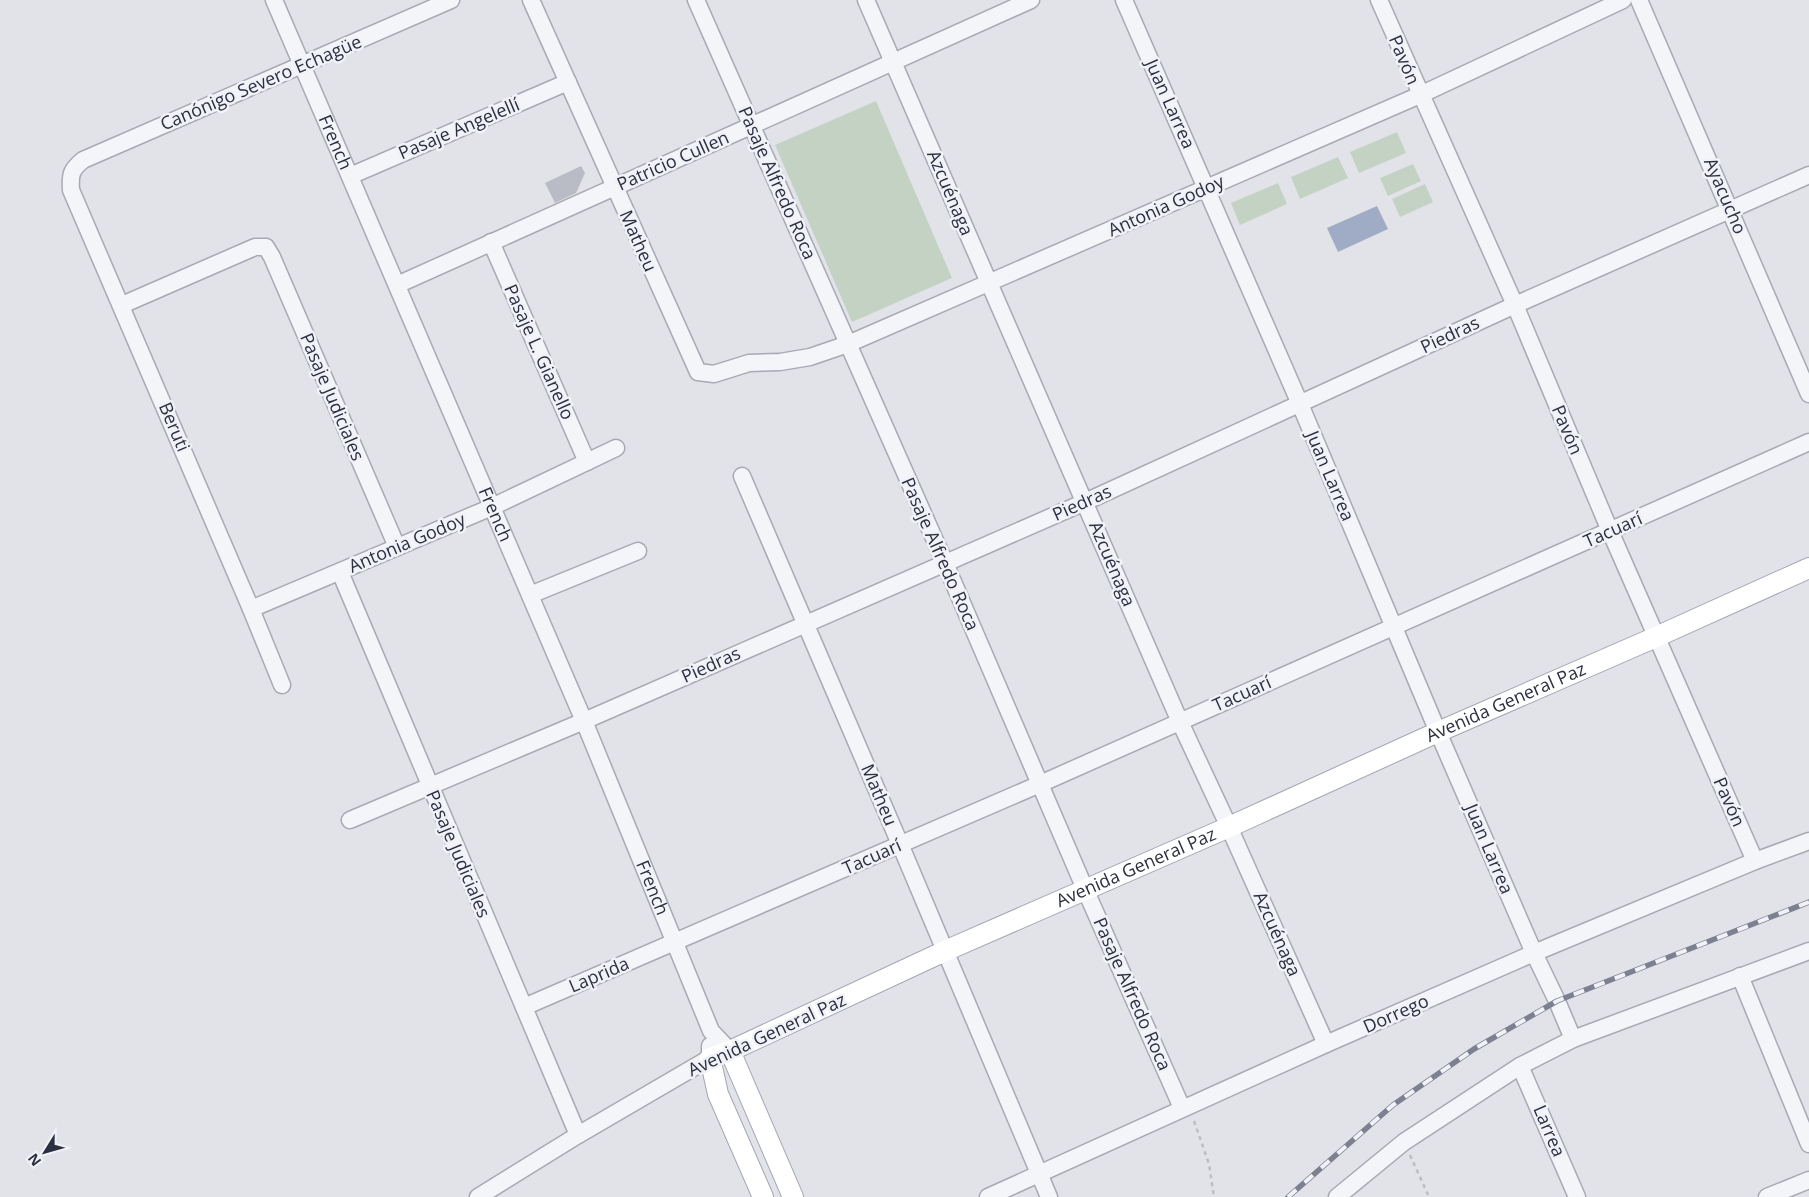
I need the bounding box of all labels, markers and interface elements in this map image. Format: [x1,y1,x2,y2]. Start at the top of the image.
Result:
street label: Canónigo Severo Echagüe [156,29,365,135]
street label: Pavón [1384,31,1426,88]
street label: Juan Larrea [1140,53,1201,152]
street label: Pasaje Angelellí [394,92,523,164]
street label: Pasaje Alfredo Roca [733,102,822,263]
street label: French [314,111,359,173]
street label: Patricio Cullen [613,125,732,196]
street label: Azcuénaga [922,146,980,239]
street label: Ayacucho [1699,154,1753,237]
street label: Antonia Godoy [1104,168,1228,241]
street label: Matheu [615,206,663,275]
street label: Pasaje L. Gianello [499,280,581,423]
street label: Piedras [1416,310,1483,358]
street label: Pasaje Judiciales [295,329,371,464]
street label: Beruti [154,398,196,455]
street label: Pavón [1547,401,1589,458]
street label: Juan Larrea [1300,425,1361,524]
street label: Pasaje Alfredo Roca [896,473,985,634]
street label: Piedras [1048,478,1115,526]
street label: French [474,483,518,545]
street label: Tacuarí [1580,505,1646,553]
street label: Antonia Godoy [345,506,470,577]
street label: Azcuénaga [1084,517,1142,610]
street label: Piedras [677,640,744,688]
street label: Avenida General Paz [1422,656,1589,747]
street label: Tacuarí [1209,669,1275,717]
street label: Matheu [856,760,904,829]
street label: Pavón [1708,773,1751,830]
street label: Pasaje Judiciales [421,786,497,921]
street label: Juan Larrea [1459,798,1520,897]
street label: Avenida General Paz [1052,821,1219,912]
street label: Tacuarí [839,832,905,880]
street label: French [631,856,675,918]
street label: Azcuénaga [1249,887,1307,980]
street label: Pasaje Alfredo Roca [1088,913,1177,1074]
street label: Laprida [565,951,632,997]
street label: Avenida General Paz [684,987,850,1081]
street label: Dorrego [1359,988,1432,1038]
street label: Larrea [1528,1101,1572,1160]
north arrow [20,1127,70,1177]
text: N [23,1150,45,1170]

